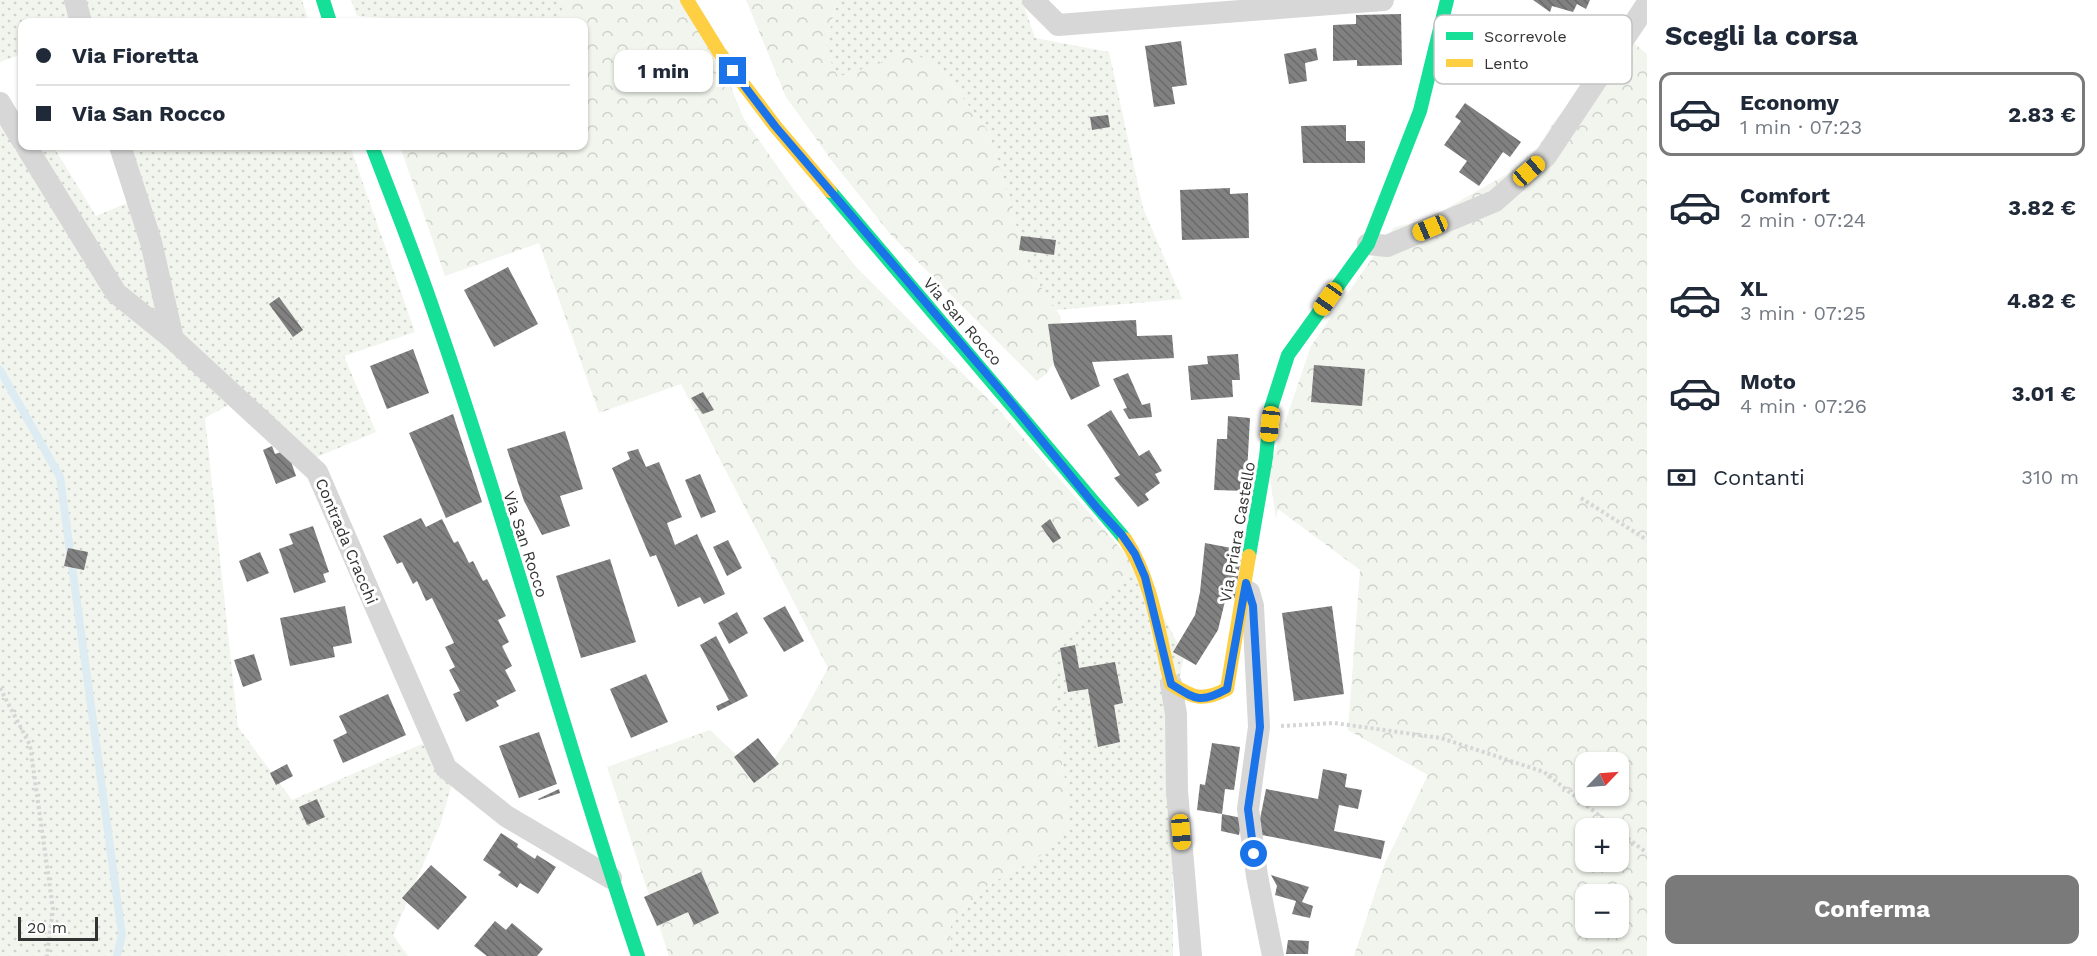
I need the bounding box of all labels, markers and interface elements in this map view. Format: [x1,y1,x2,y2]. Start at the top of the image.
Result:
legend [1434,15,1632,84]
text: Scegli la corsa [1665,20,1858,52]
text: Scorrevole [1484,27,1567,46]
text: Via Fioretta [72,43,199,68]
callout: 1 min [613,50,712,92]
text: Lento [1484,54,1529,73]
route end [719,57,746,84]
text: 1 min [638,59,689,83]
icon: car [1668,87,1722,141]
text: Economy [1740,90,1839,115]
text: Via San Rocco [72,101,225,126]
text: 2.83 € [2008,102,2076,127]
text: 1 min · 07:23 [1740,115,1862,139]
car [1510,152,1548,190]
icon: car [1668,180,1722,234]
text: Comfort [1740,183,1830,208]
text: 3.82 € [2008,195,2076,220]
text: 2 min · 07:24 [1740,208,1866,232]
car [1410,213,1450,243]
street label: Via San Rocco [919,273,1006,369]
icon: car [1668,273,1722,327]
text: XL [1740,276,1768,301]
car [1310,279,1346,319]
text: 4.82 € [2007,288,2076,313]
text: 3 min · 07:25 [1740,301,1866,325]
icon: car [1668,366,1722,420]
text: Moto [1740,369,1796,394]
text: 3.01 € [2011,381,2076,406]
text: 4 min · 07:26 [1740,394,1867,418]
car [1259,405,1281,443]
street label: Via Priara Castello [1216,460,1259,604]
icon: cash [1665,461,1698,494]
text: Contanti [1713,465,1805,490]
text: 310 m [2021,465,2079,489]
street label: Contrada Cracchi [311,475,382,607]
street label: Via San Rocco [499,489,552,600]
north arrow [1575,752,1629,806]
map controls [1575,752,1629,938]
car [1170,813,1192,851]
button: + [1575,818,1629,872]
route start [1240,840,1267,867]
button: Conferma [1665,875,2079,944]
button: − [1575,884,1629,938]
scale bar [18,914,98,942]
text: 20 m [27,918,67,937]

